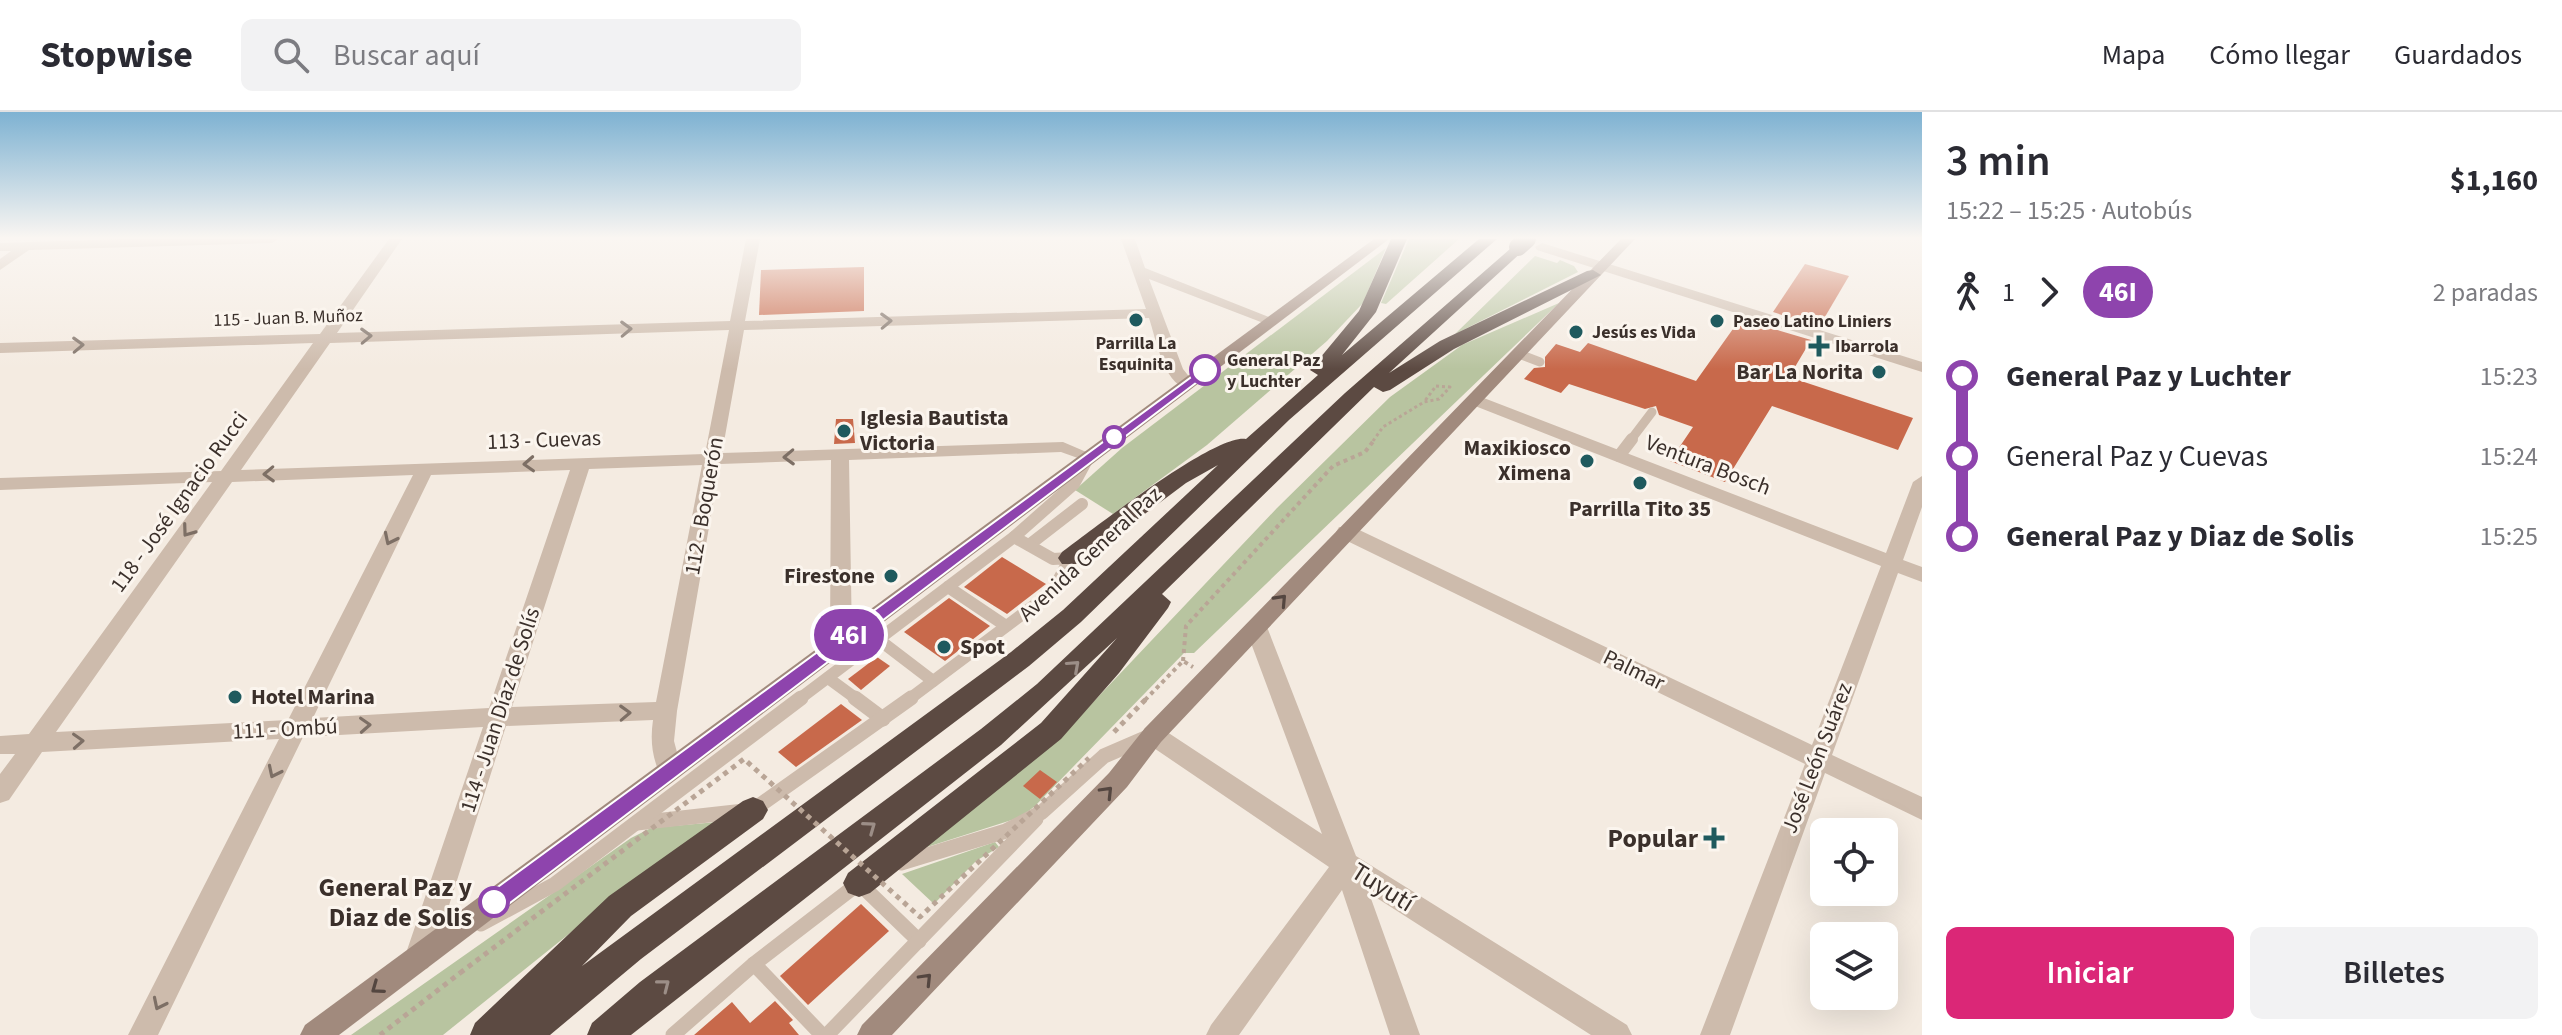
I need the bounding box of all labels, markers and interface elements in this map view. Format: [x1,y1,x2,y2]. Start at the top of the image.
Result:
search box [241,19,801,91]
text: Stopwise [40,28,193,82]
icon: search [269,33,313,77]
text: Buscar aquí [333,34,480,77]
text: Mapa [2102,35,2165,75]
text: Cómo llegar [2209,35,2350,75]
text: Guardados [2394,35,2522,75]
text: 3 min [1946,130,2051,193]
text: $1,160 [2450,159,2538,202]
text: 15:22 – 15:25 · Autobús [1946,192,2192,229]
icon: walk [1946,270,1990,314]
icon: forward [2027,270,2071,314]
text: 46I [2099,272,2137,312]
text: 1 [2002,274,2015,311]
text: 2 paradas [2433,274,2538,311]
street label: 115 - Juan B. Muñoz [213,303,363,333]
place label: Paseo Latino Liniers [1733,309,1892,334]
marker: Parrilla La Esquinita [1127,311,1145,329]
marker: Paseo Latino Liniers [1708,312,1726,330]
one-way arrow [880,313,893,330]
one-way arrow [620,320,633,337]
place label: Jesús es Vida [1592,320,1696,345]
marker: Jesús es Vida [1567,323,1585,341]
one-way arrow [360,327,373,344]
place label: Parrilla La Esquinita [1095,331,1177,377]
place label: Ibarrola [1835,334,1899,359]
one-way arrow [72,336,85,353]
marker: Ibarrola [1810,337,1828,355]
place label: General Paz y Luchter [1227,348,1320,394]
marker: General Paz y Luchter [1190,355,1220,385]
text: General Paz y Luchter [2006,355,2291,398]
place label: Bar La Norita [1736,356,1863,388]
text: 15:23 [2480,358,2538,395]
marker: Bar La Norita [1870,363,1888,381]
place label: Iglesia Bautista Victoria [859,402,1009,459]
street label: 118 - José Ignacio Rucci [102,405,256,599]
street label: 113 - Cuevas [487,422,601,458]
marker: Iglesia Bautista Victoria [835,422,853,440]
unlabelled marker [1103,426,1125,448]
street label: Ventura Bosch [1641,426,1775,504]
place label: Maxikiosco Ximena [1463,432,1571,489]
street label: 112 - Boquerón [676,434,732,578]
text: General Paz y Cuevas [2006,435,2268,478]
text: 15:24 [2480,438,2538,475]
one-way arrow [782,448,795,465]
marker: Maxikiosco Ximena [1578,452,1596,470]
one-way arrow [522,456,535,473]
one-way arrow [262,466,275,483]
marker: Parrilla Tito 35 [1631,474,1649,492]
street label: Avenida General Paz [1011,479,1169,629]
place label: Parrilla Tito 35 [1569,493,1711,525]
text: General Paz y Diaz de Solis [2006,515,2354,558]
text: 15:25 [2480,518,2538,555]
one-way arrow [183,522,198,536]
one-way arrow [384,530,400,545]
place label: Firestone [784,560,875,592]
marker: Firestone [882,567,900,585]
one-way arrow [1272,595,1287,609]
street label: 114 - Juan Díaz de Solís [452,603,548,817]
line badge: 46I [803,609,895,661]
text: 46I [830,615,868,655]
place label: Spot [960,631,1005,663]
marker: Spot [935,638,953,656]
street label: Palmar [1598,641,1671,699]
one-way arrow [1065,661,1080,675]
street label: José León Suárez [1774,678,1860,838]
place label: Hotel Marina [251,681,375,713]
marker: Hotel Marina [226,688,244,706]
one-way arrow [619,704,632,721]
street label: 111 - Ombú [232,710,338,748]
one-way arrow [359,717,372,734]
one-way arrow [72,733,85,750]
one-way arrow [269,763,284,778]
one-way arrow [1097,787,1112,801]
map controls [1810,818,1898,1010]
button: locate [1810,818,1898,906]
place label: Popular [1607,820,1699,857]
one-way arrow [862,822,876,836]
marker: Popular [1705,829,1723,847]
street label: Tuyutí [1344,853,1423,922]
place label: General Paz y Diaz de Solis [319,869,472,936]
marker: General Paz y Diaz de Solis [479,887,509,917]
button: layers [1810,922,1898,1010]
button: Iniciar [1946,927,2234,1019]
button: Billetes [2250,927,2538,1019]
one-way arrow [917,974,931,988]
one-way arrow [372,979,386,993]
one-way arrow [655,980,670,994]
one-way arrow [153,996,168,1011]

